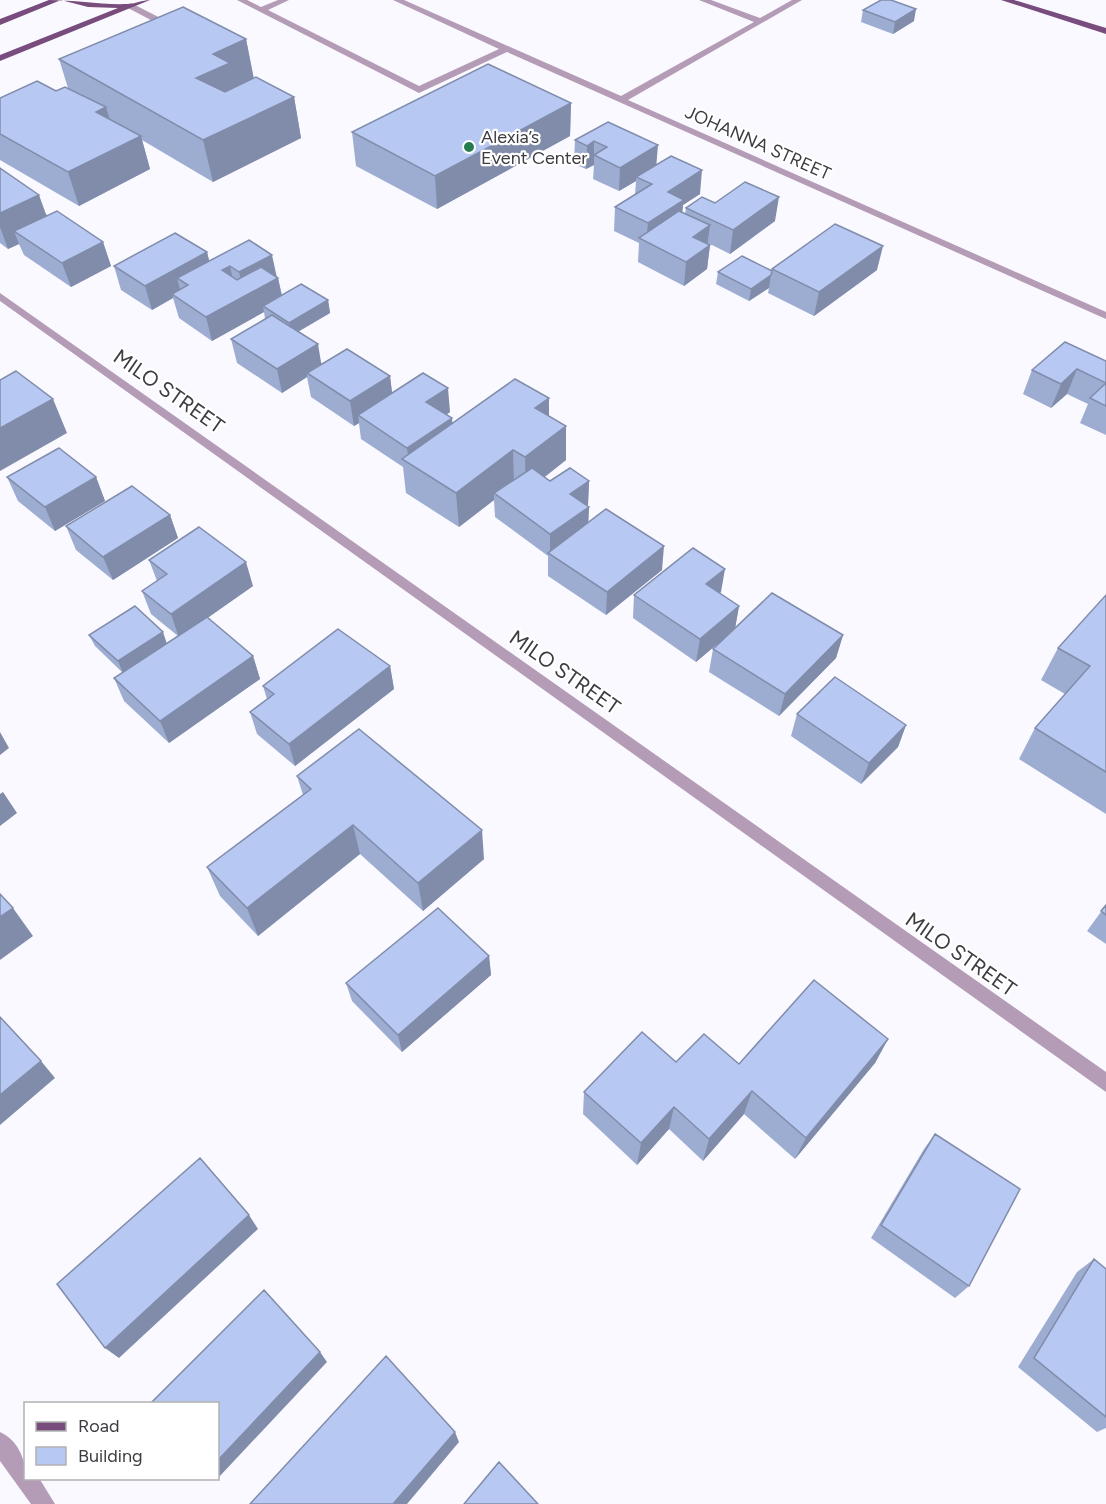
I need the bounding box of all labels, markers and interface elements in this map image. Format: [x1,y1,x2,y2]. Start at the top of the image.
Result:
street label: JOHANNA STREET [682,101,834,185]
place label: Alexia’s Event Center [481,126,587,169]
marker: Alexia’s Event Center [462,140,476,154]
street label: MILO STREET [109,344,230,439]
street label: MILO STREET [505,625,626,720]
street label: MILO STREET [901,907,1022,1002]
legend [24,1402,219,1480]
text: Road [78,1415,119,1437]
text: Building [78,1445,143,1467]

